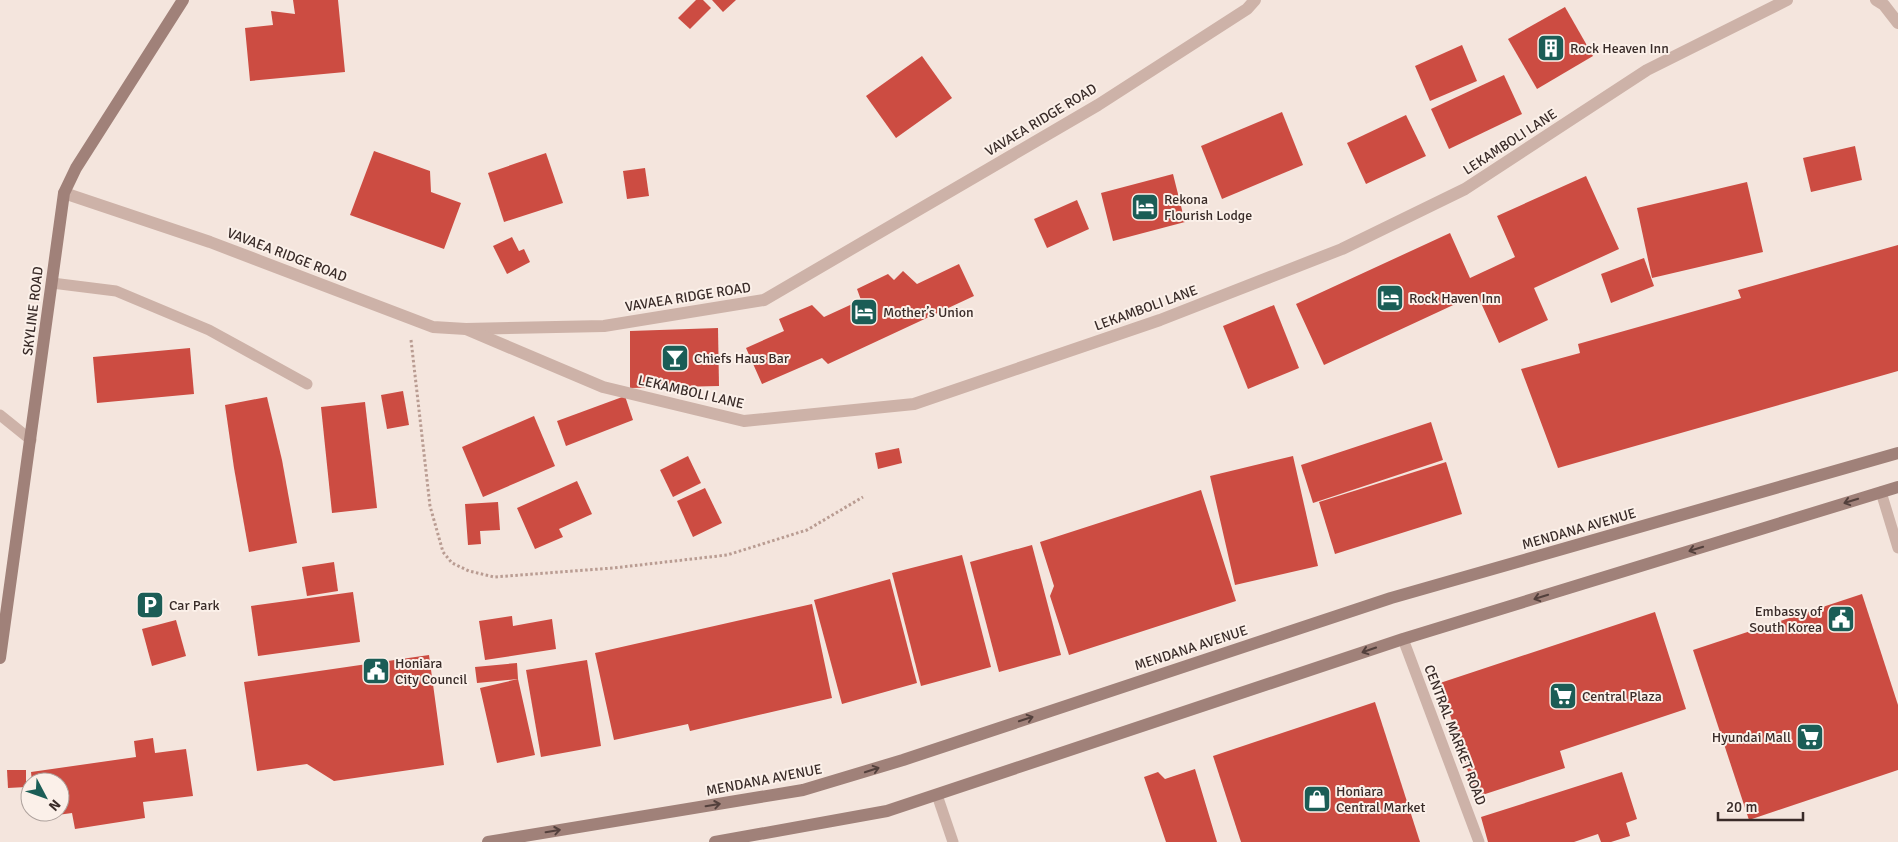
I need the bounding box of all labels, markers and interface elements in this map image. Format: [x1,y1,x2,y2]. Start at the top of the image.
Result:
building icon: Rock Heaven Inn [1536,33,1566,63]
place label: Rock Heaven Inn [1570,40,1669,57]
street label: VAVAEA RIDGE ROAD [982,80,1100,160]
street label: LEKAMBOLI LANE [1460,105,1560,179]
place label: Rekona Flourish Lodge [1164,191,1252,224]
hotel icon: Rekona Flourish Lodge [1130,192,1160,222]
street label: VAVAEA RIDGE ROAD [225,224,349,286]
street label: SKYLINE ROAD [19,265,47,357]
street label: VAVAEA RIDGE ROAD [624,279,752,315]
street label: LEKAMBOLI LANE [1092,281,1200,335]
hotel icon: Rock Haven Inn [1375,283,1405,313]
place label: Rock Haven Inn [1409,290,1501,307]
hotel icon: Mother’s Union [849,297,879,327]
place label: Mother’s Union [883,304,974,321]
bar icon: Chiefs Haus Bar [660,343,690,373]
place label: Chiefs Haus Bar [694,350,790,367]
street label: LEKAMBOLI LANE [636,372,746,412]
one-way arrow [1844,497,1860,507]
street label: MENDANA AVENUE [1520,505,1638,553]
one-way arrow [1688,544,1704,554]
parking icon: Car Park [135,590,165,620]
one-way arrow [1533,592,1549,602]
place label: Car Park [169,597,220,614]
place label: Embassy of South Korea [1749,603,1823,636]
public building icon: Embassy of South Korea [1826,604,1856,634]
street label: MENDANA AVENUE [1132,622,1250,674]
one-way arrow [1362,646,1377,655]
place label: Honiara City Council [395,655,467,688]
public building icon: Honiara City Council [361,656,391,686]
street label: CENTRAL MARKET ROAD [1420,662,1490,808]
supermarket icon: Central Plaza [1548,681,1578,711]
place label: Central Plaza [1582,688,1662,705]
one-way arrow [1018,714,1033,723]
supermarket icon: Hyundai Mall [1795,722,1825,752]
place label: Hyundai Mall [1712,729,1791,746]
street label: MENDANA AVENUE [704,760,824,800]
one-way arrow [863,765,879,774]
north arrow [20,772,70,822]
place label: Honiara Central Market [1336,783,1426,816]
shop icon: Honiara Central Market [1302,784,1332,814]
scale bar [1718,790,1803,822]
text: N [45,796,64,814]
text: 20 m [1726,798,1757,816]
one-way arrow [705,799,721,809]
one-way arrow [545,826,561,836]

